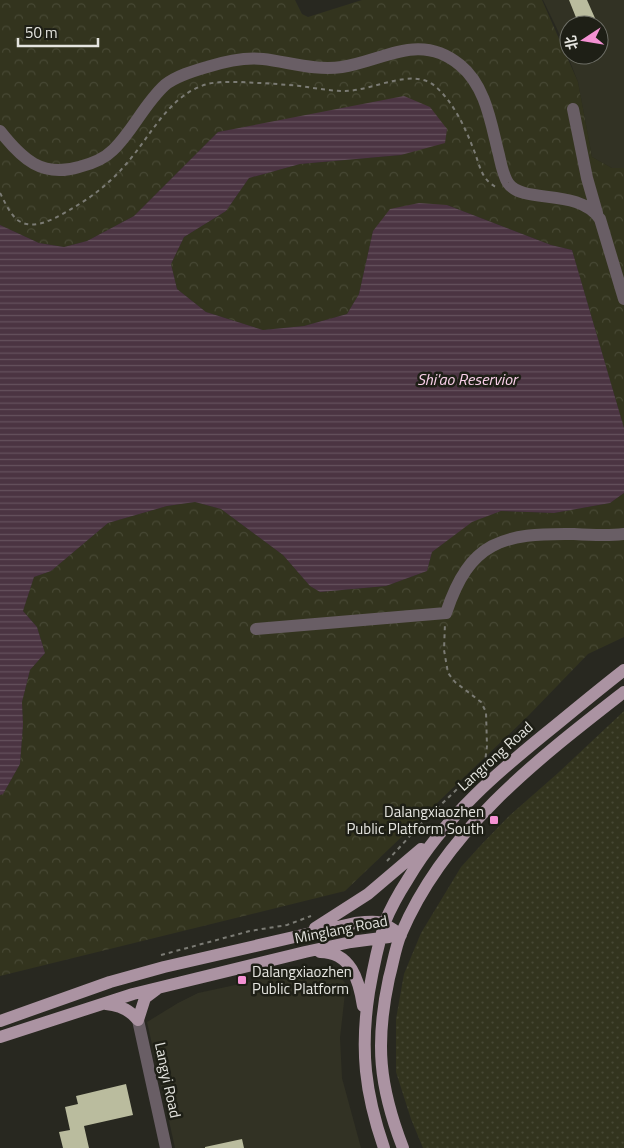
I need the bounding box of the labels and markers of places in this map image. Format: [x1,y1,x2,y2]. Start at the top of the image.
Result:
place label: Dalangxiaozhen Public Platform South [346,800,484,840]
marker: Dalangxiaozhen Public Platform South [488,814,500,826]
place label: Dalangxiaozhen Public Platform [252,960,352,1000]
marker: Dalangxiaozhen Public Platform [236,974,248,986]

